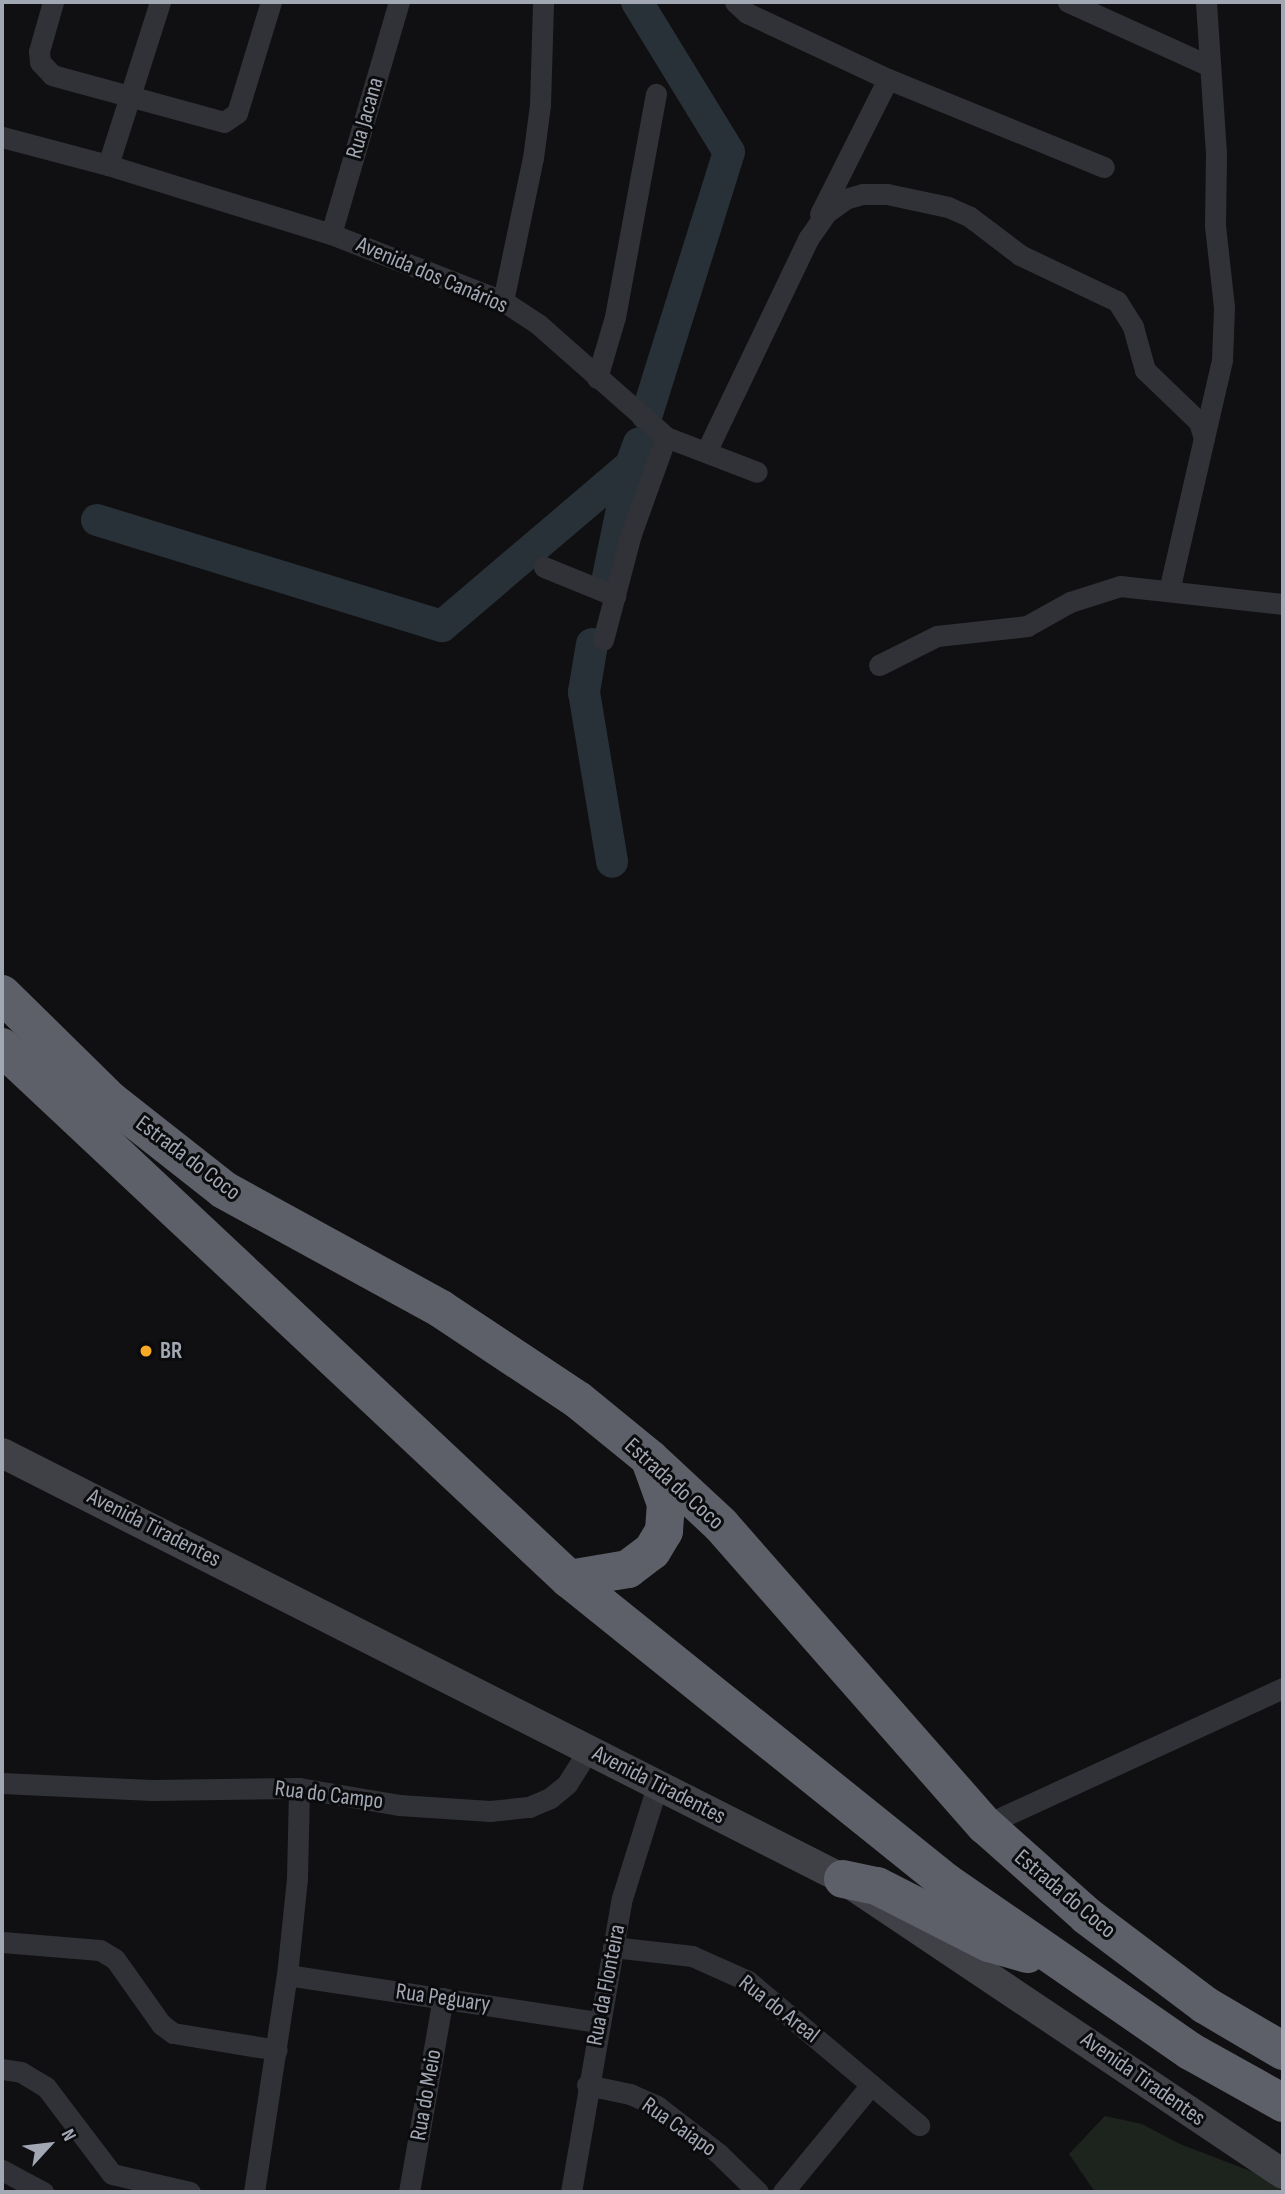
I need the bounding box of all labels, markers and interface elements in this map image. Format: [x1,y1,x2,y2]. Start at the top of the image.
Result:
street label: Rua Jacana [340,74,390,162]
street label: Avenida dos Canários [352,231,512,319]
street label: Estrada do Coco [130,1110,246,1206]
place label: BR [160,1337,182,1365]
marker: BR [138,1343,154,1359]
street label: Estrada do Coco [619,1432,729,1536]
street label: Avenida Tiradentes [83,1483,225,1573]
street label: Avenida Tiradentes [588,1740,730,1830]
street label: Rua do Campo [273,1775,385,1815]
street label: Estrada do Coco [1009,1844,1121,1944]
street label: Rua da Flonteira [581,1922,631,2048]
street label: Rua do Areal [733,1969,825,2049]
street label: Rua Peguary [394,1978,492,2018]
street label: Avenida Tiradentes [1075,2026,1211,2132]
street label: Rua do Meio [404,2047,448,2143]
street label: Rua Caiapo [636,2091,722,2163]
north arrow [14,2110,84,2180]
text: N [56,2125,81,2145]

